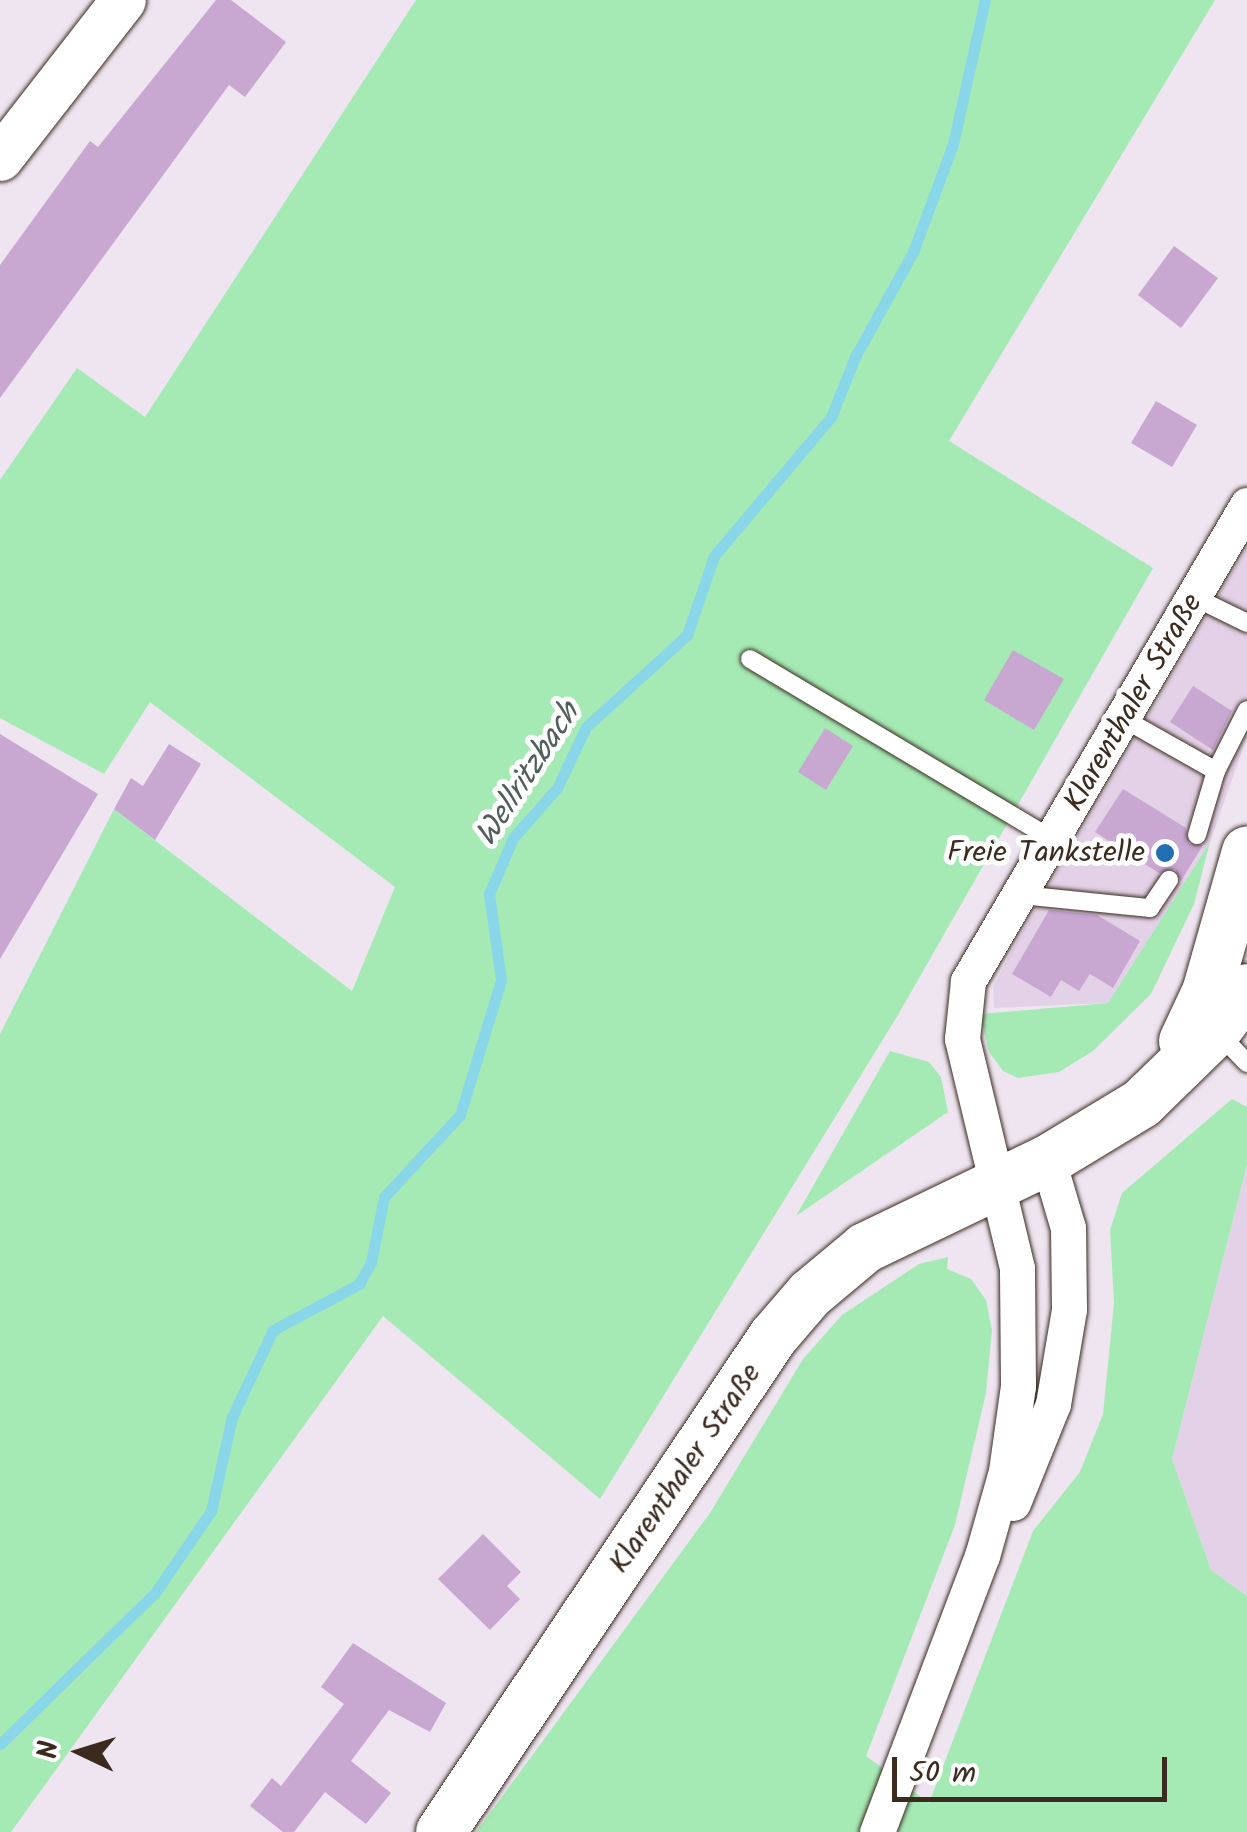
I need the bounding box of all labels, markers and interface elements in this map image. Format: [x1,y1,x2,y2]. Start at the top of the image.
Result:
street label: Klarenthaler Straße [1057,588,1211,818]
water label: Wellritzbach [469,696,589,854]
place label: Freie Tankstelle [947,835,1145,871]
marker: Freie Tankstelle [1154,842,1176,864]
street label: Klarenthaler Straße [602,1357,770,1581]
north arrow [30,1702,130,1802]
scale bar [897,1737,1172,1799]
text: N [27,1739,73,1760]
text: 50 m [909,1750,976,1798]

